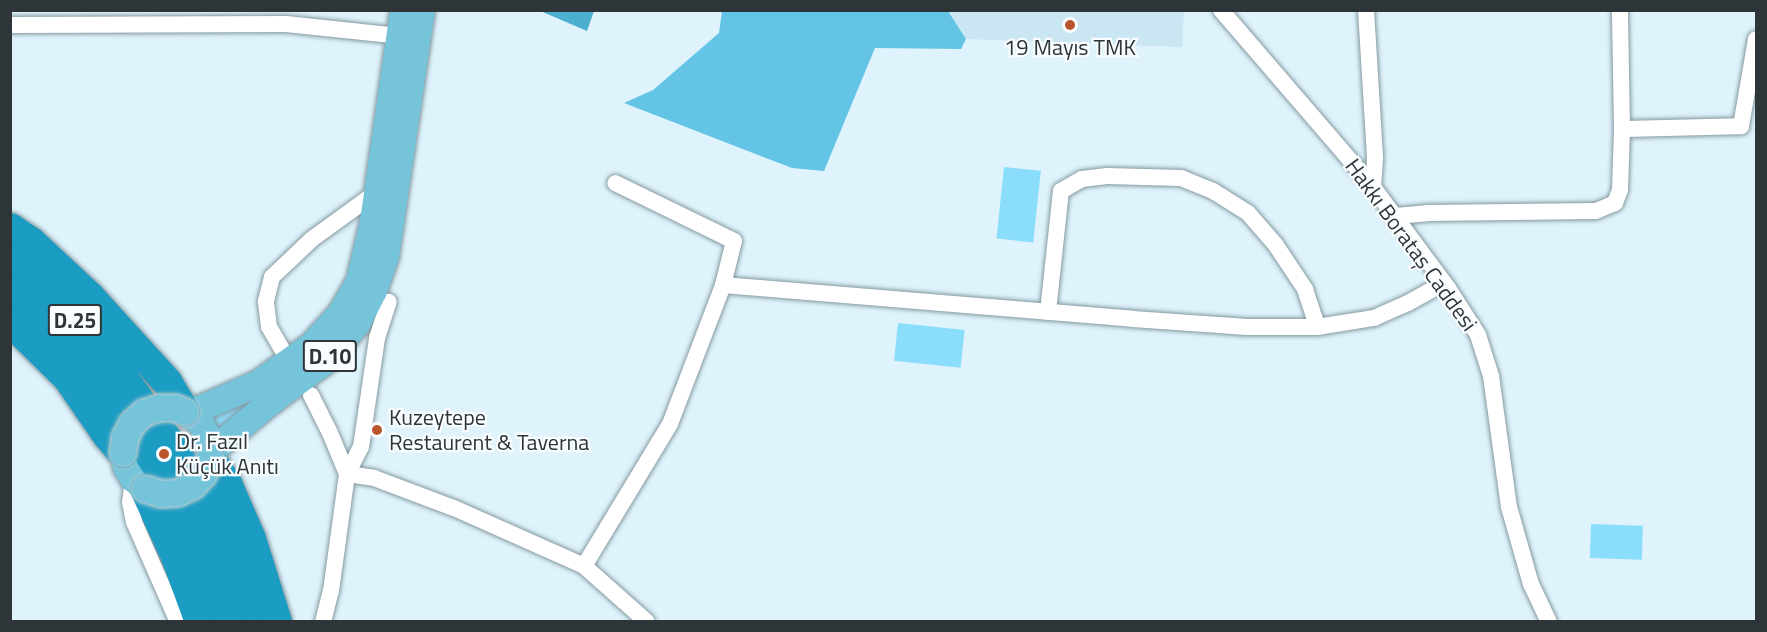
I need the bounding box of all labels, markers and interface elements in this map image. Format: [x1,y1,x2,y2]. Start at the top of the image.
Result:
marker: 19 Mayıs TMK [1063,18,1077,32]
place label: 19 Mayıs TMK [1004,35,1136,61]
street label: Hakkı Borataş Caddesi [1340,154,1482,336]
road number: D.25 [46,302,104,338]
road number: D.10 [302,338,358,374]
place label: Kuzeytepe Restaurent & Taverna [389,404,589,456]
marker: Kuzeytepe Restaurent & Taverna [370,423,384,437]
place label: Dr. Fazıl Küçük Anıtı [176,428,279,480]
marker: Dr. Fazıl Küçük Anıtı [157,447,171,461]

